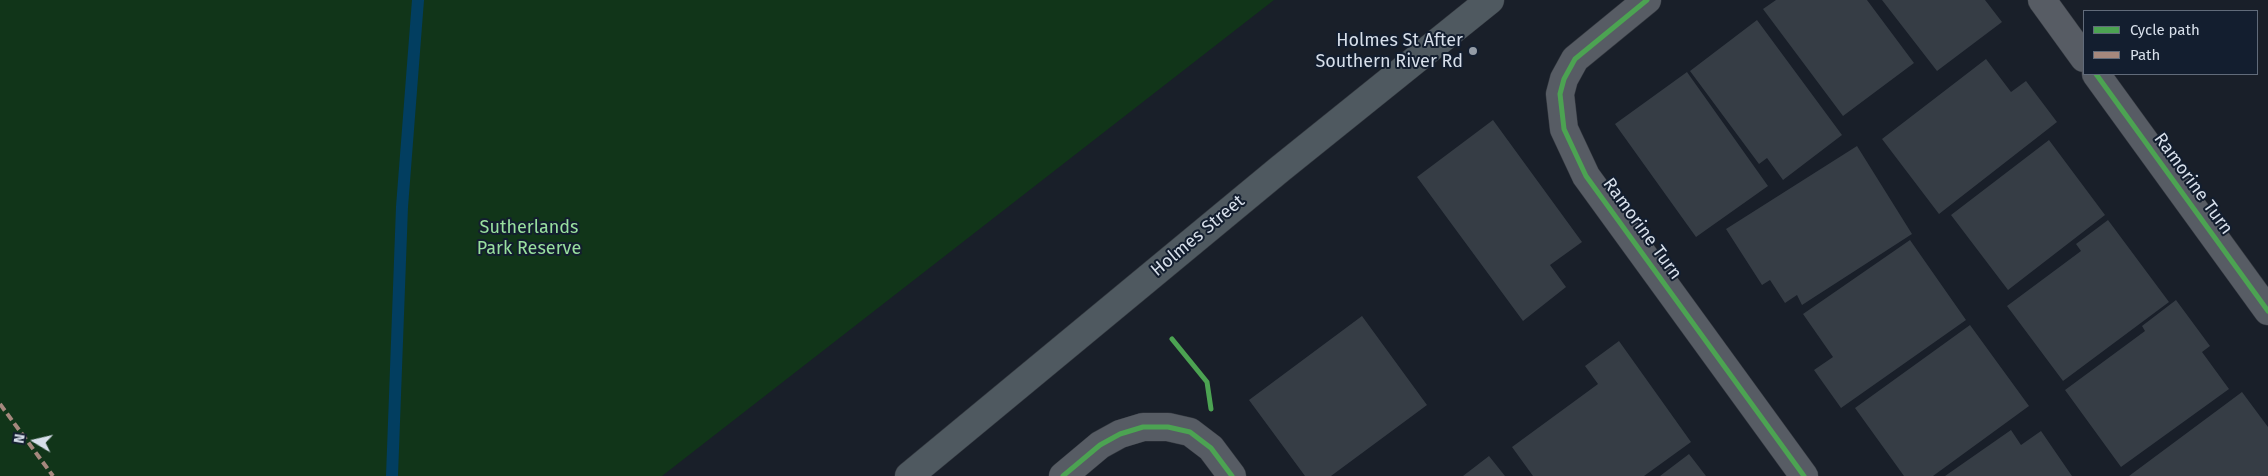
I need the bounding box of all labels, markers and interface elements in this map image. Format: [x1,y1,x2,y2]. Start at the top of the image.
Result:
legend [2083,10,2258,75]
text: Cycle path [2130,21,2200,39]
place label: Holmes St After Southern River Rd [1315,30,1463,72]
marker: Holmes St After Southern River Rd [1467,45,1479,57]
text: Path [2130,46,2160,64]
street label: Ramorine Turn [2149,129,2237,239]
street label: Ramorine Turn [1598,174,1686,284]
street label: Holmes Street [1147,191,1249,281]
park label: Sutherlands Park Reserve [477,217,581,260]
north arrow [10,416,60,466]
text: N [11,433,29,445]

